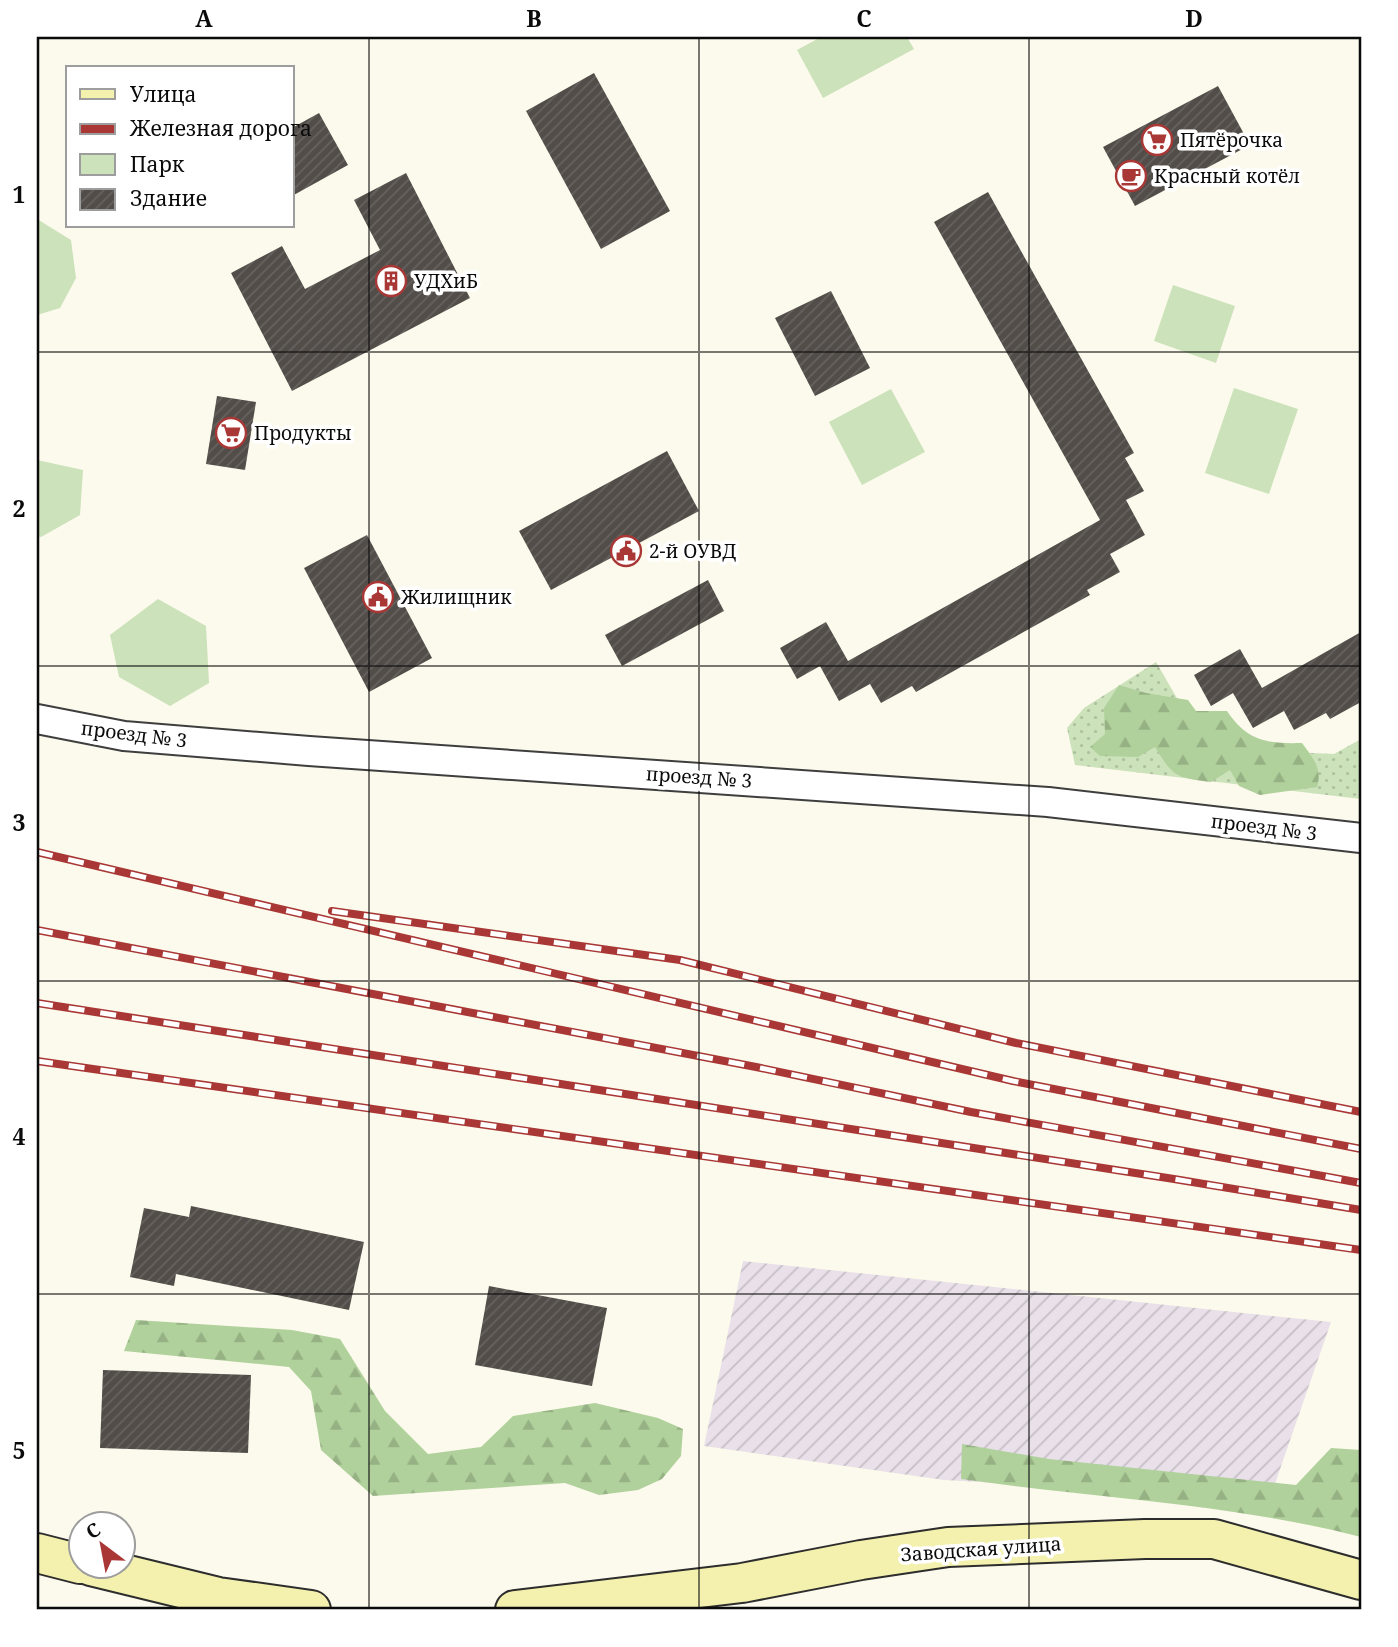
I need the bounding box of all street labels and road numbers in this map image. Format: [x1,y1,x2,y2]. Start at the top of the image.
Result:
street label: проезд № 3 [80,715,188,753]
street label: проезд № 3 [645,760,753,794]
street label: проезд № 3 [1210,808,1318,846]
street label: Заводская улица [900,1530,1062,1568]

